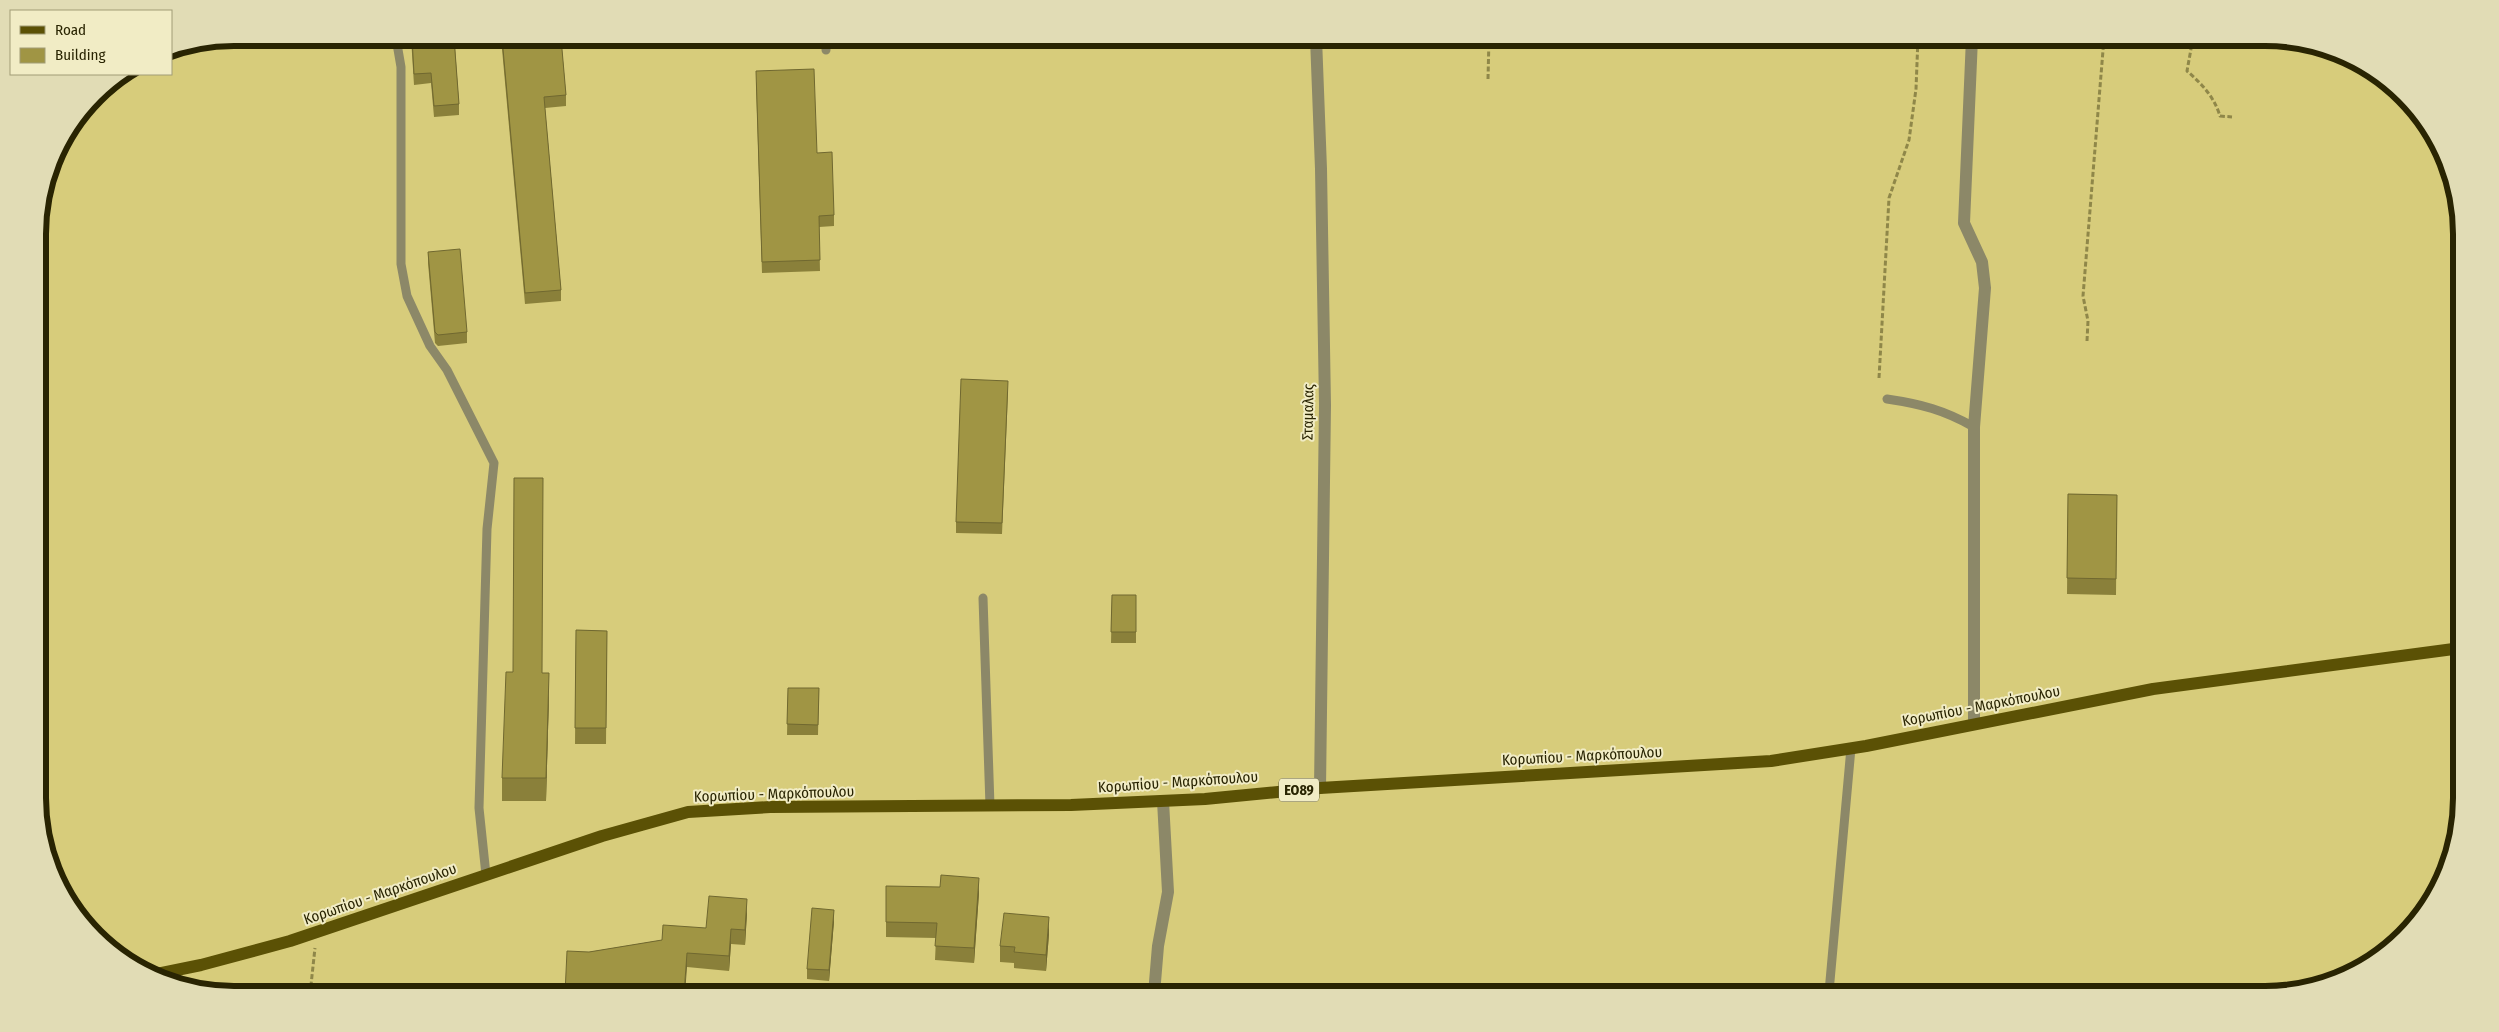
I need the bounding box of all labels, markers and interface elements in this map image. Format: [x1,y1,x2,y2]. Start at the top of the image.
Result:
legend [10,10,172,75]
text: Road [55,21,86,39]
text: Building [55,46,106,64]
street label: Σταμαλας [1299,383,1318,440]
street label: Κορωπίου - Μαρκόπουλου [1901,682,2061,730]
street label: Κορωπίου - Μαρκόπουλου [1501,743,1663,769]
street label: Κορωπίου - Μαρκόπουλου [1097,767,1259,797]
road number: ΕΟ89 [1279,778,1319,802]
street label: Κορωπίου - Μαρκόπουλου [694,782,854,806]
street label: Κορωπίου - Μαρκόπουλου [301,859,459,929]

